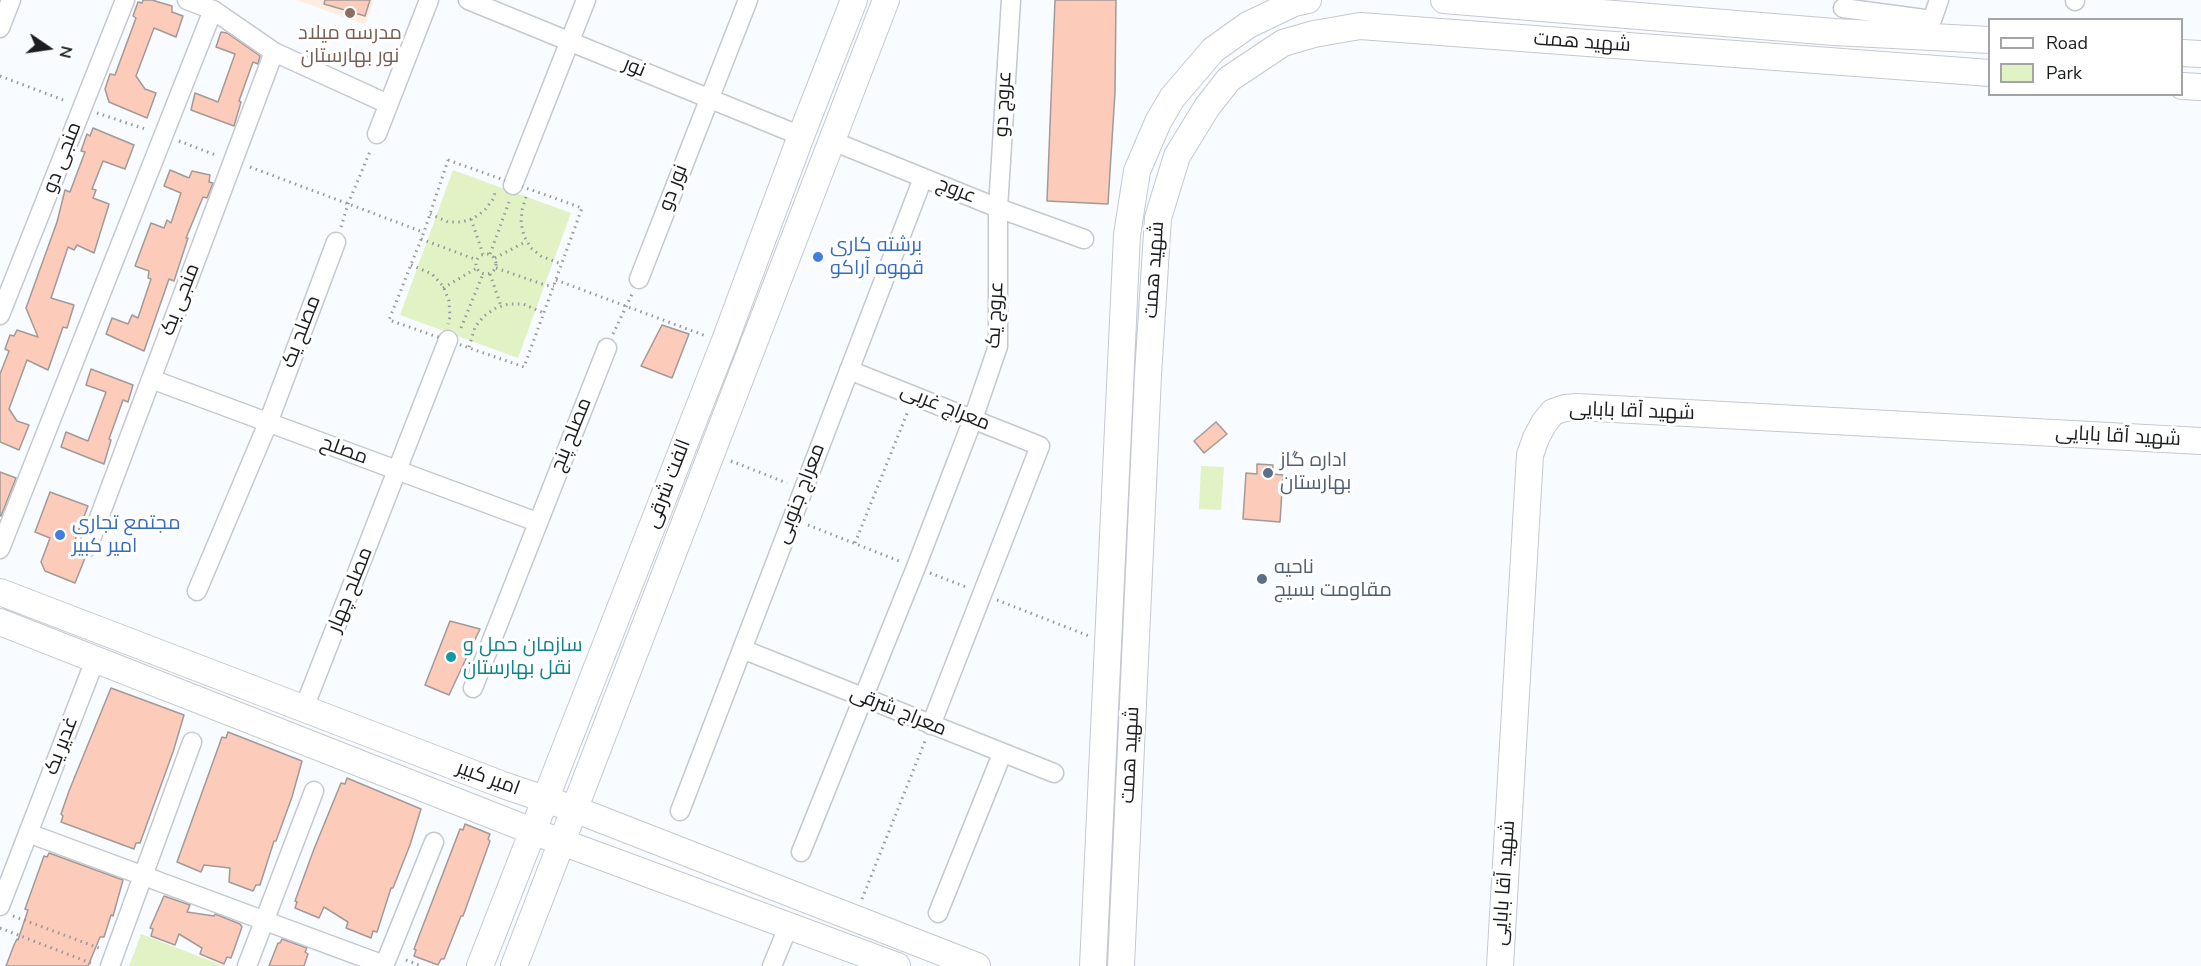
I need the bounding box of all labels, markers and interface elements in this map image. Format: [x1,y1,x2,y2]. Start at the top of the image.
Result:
marker: مدرسه میلاد نور بهارستان [343,6,357,20]
north arrow [18,18,78,78]
legend [1988,18,2183,96]
place label: مدرسه میلاد نور بهارستان [298,22,402,69]
street label: شهید همت [1533,28,1631,58]
text: Road [2046,31,2088,55]
text: N [53,44,78,60]
street label: نور [619,53,649,83]
text: Park [2046,61,2082,85]
street label: عروج دو [990,70,1018,138]
street label: منجی دو [39,119,87,197]
street label: نور دو [654,161,694,215]
street label: عروج [933,172,979,210]
street label: شهید همت [1140,221,1170,319]
place label: برشته کاری قهوه آراکو [830,234,924,281]
marker: برشته کاری قهوه آراکو [811,250,825,264]
street label: منجی یک [156,261,206,339]
street label: عروج یک [982,281,1010,349]
street label: مصلح یک [277,292,327,372]
street label: معراج غربی [897,379,993,437]
street label: مصلح پنج [546,395,598,475]
street label: شهید آقا بابایی [1569,398,1695,426]
street label: شهید آقا بابایی [2055,422,2181,452]
street label: مصلح [317,431,371,471]
street label: الفت شرقی [641,436,697,532]
street label: معراج جنوبی [771,441,831,547]
place label: اداره گاز بهارستان [1280,449,1351,496]
marker: اداره گاز بهارستان [1261,466,1275,480]
place label: مجتمع تجاری امیر کبیر [72,512,181,559]
marker: مجتمع تجاری امیر کبیر [53,528,67,542]
street label: مصلح چهار [323,544,379,636]
place label: ناحیه مقاومت بسیج [1274,556,1392,603]
marker: ناحیه مقاومت بسیج [1255,572,1269,586]
place label: سازمان حمل و نقل بهارستان [463,634,583,681]
marker: سازمان حمل و نقل بهارستان [444,650,458,664]
street label: معراج شرقی [846,682,950,742]
street label: شهید همت [1116,706,1146,804]
street label: غدیر یک [40,713,84,779]
street label: امیر کبیر [453,757,523,801]
street label: شهید آقا بابایی [1489,820,1521,946]

